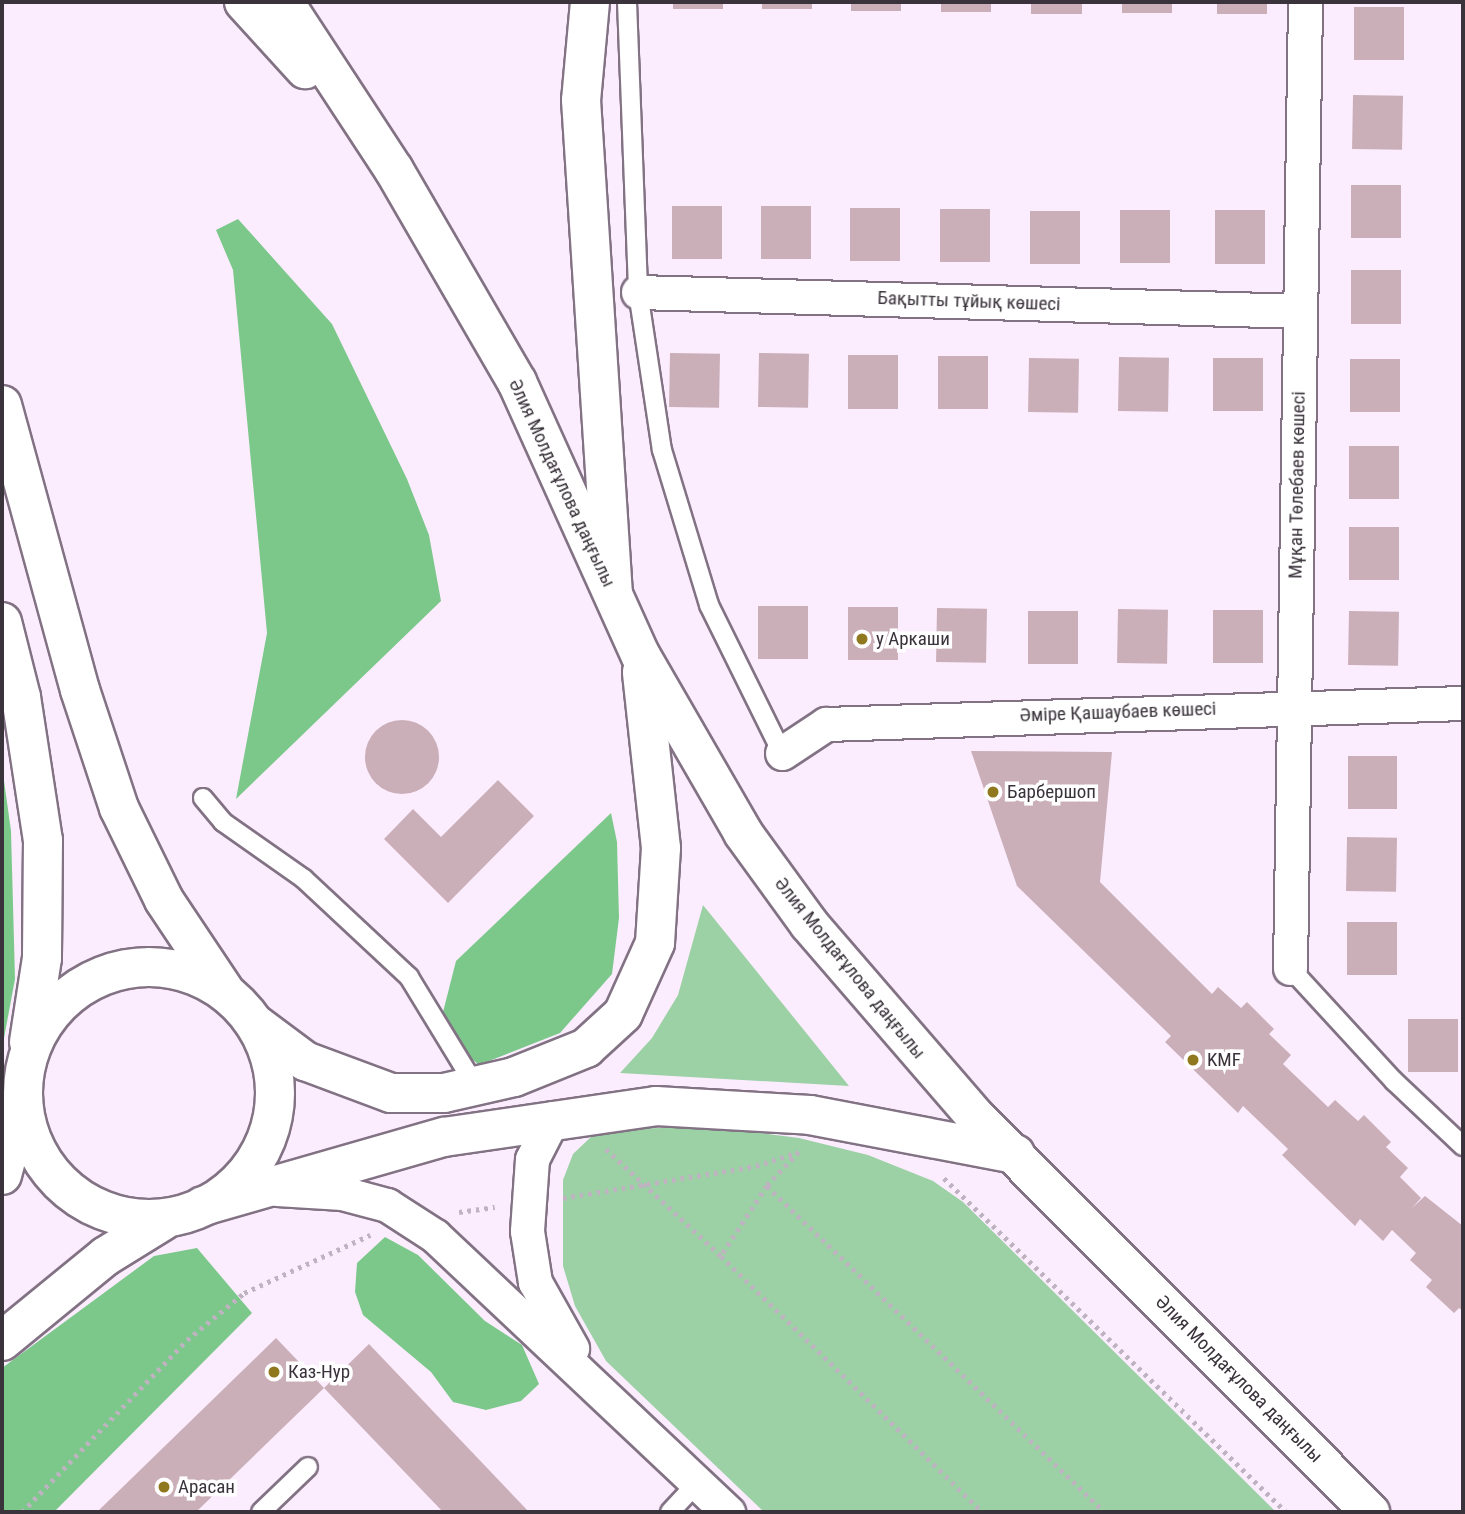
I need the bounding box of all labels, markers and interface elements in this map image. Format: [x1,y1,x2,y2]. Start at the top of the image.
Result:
street label: Бақытты тұйық көшесі [877,286,1061,316]
street label: Әлия Молдағұлова даңғылы [504,375,620,591]
street label: Мұқан Төлебаев көшесі [1284,391,1310,579]
place label: у Аркаши [876,628,950,650]
marker: у Аркаши [854,631,870,647]
street label: Әміре Қашаубаев көшесі [1019,697,1217,727]
place label: Барбершоп [1007,781,1096,803]
marker: Барбершоп [985,784,1001,800]
street label: Әлия Молдағұлова даңғылы [770,873,930,1063]
place label: KMF [1207,1049,1241,1071]
marker: KMF [1185,1052,1201,1068]
street label: Әлия Молдағұлова даңғылы [1151,1291,1327,1467]
place label: Каз-Нур [288,1361,350,1383]
marker: Каз-Нур [266,1364,282,1380]
place label: Арасан [178,1476,235,1498]
marker: Арасан [156,1479,172,1495]

